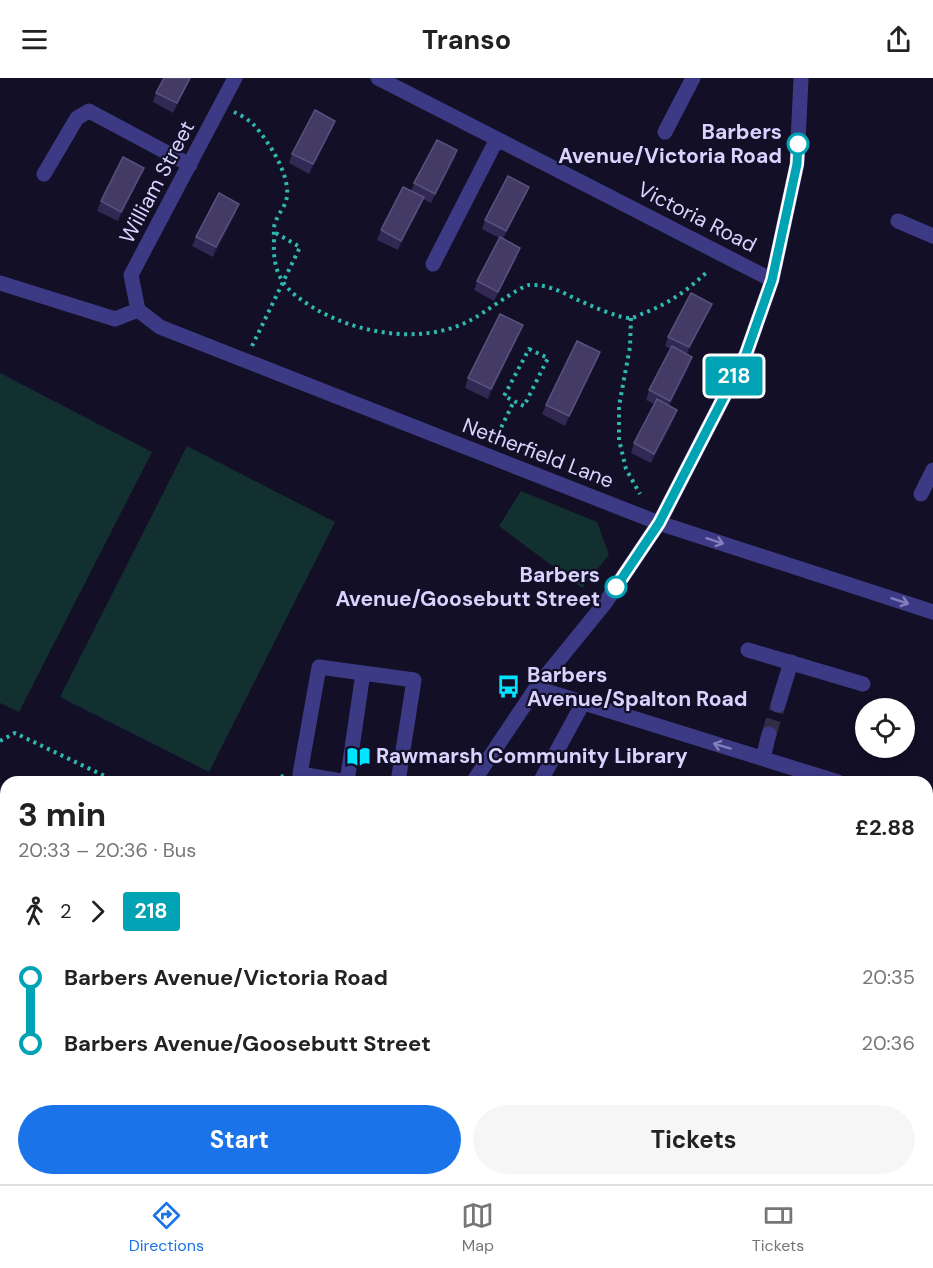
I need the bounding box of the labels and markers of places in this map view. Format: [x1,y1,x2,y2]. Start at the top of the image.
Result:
place label: Barbers Avenue/Victoria Road [558,118,782,170]
marker: Barbers Avenue/Victoria Road [787,133,809,155]
place label: Barbers Avenue/Goosebutt Street [335,561,600,613]
marker: Barbers Avenue/Goosebutt Street [605,576,627,598]
place label: Barbers Avenue/Spalton Road [527,661,748,713]
bus stop icon: Barbers Avenue/Spalton Road [496,674,522,700]
place label: Rawmarsh Community Library [376,742,688,770]
library icon: Rawmarsh Community Library [345,743,371,769]

